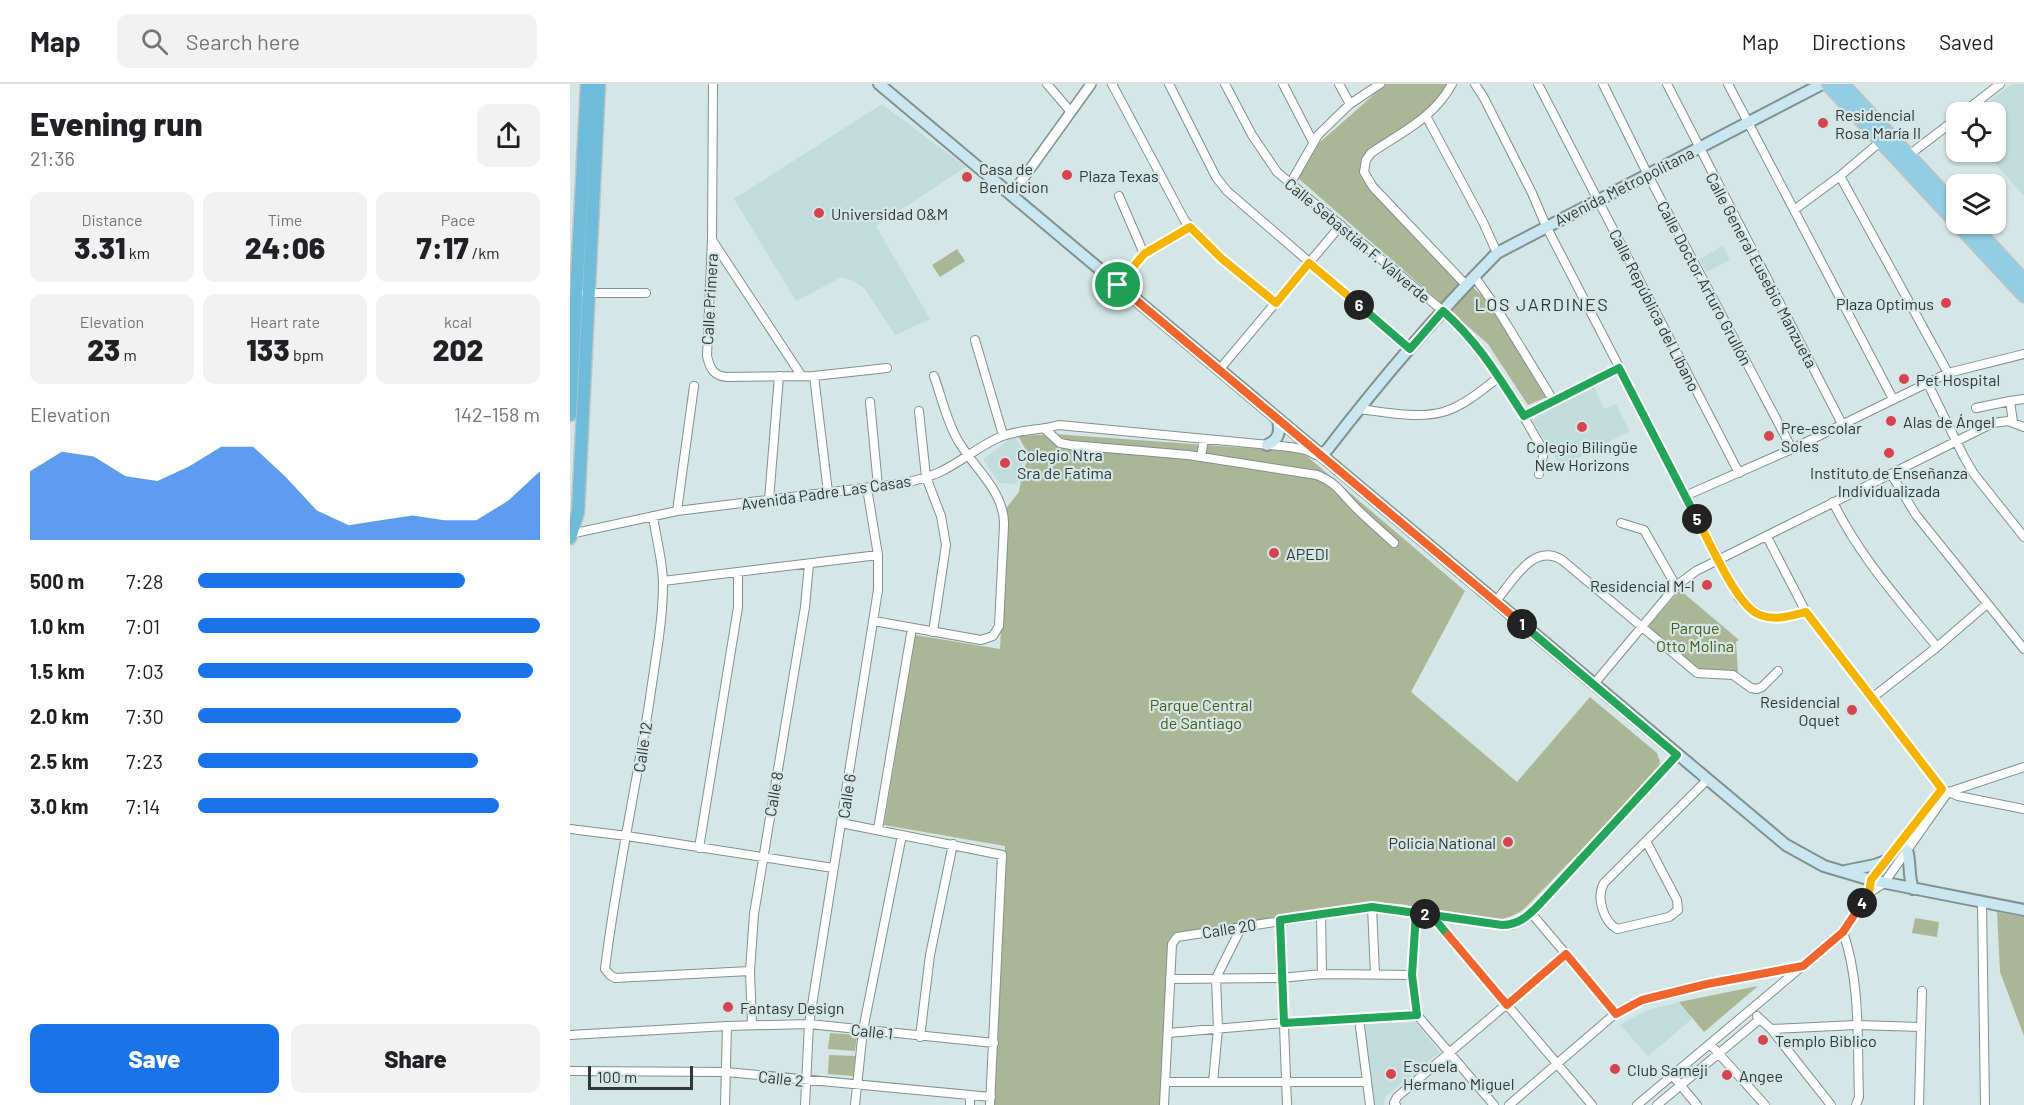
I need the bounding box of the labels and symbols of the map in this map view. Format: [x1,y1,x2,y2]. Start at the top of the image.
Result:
place label: Residencial Rosa María II [1835,105,1921,142]
marker: Residencial Rosa María II [1816,116,1830,130]
street label: Avenida Metropolitana [1551,143,1697,229]
place label: Casa de Bendicion [979,159,1049,196]
place label: Plaza Texas [1079,166,1159,185]
marker: Plaza Texas [1060,168,1074,182]
street label: Calle General Eusebio Manzueta [1702,169,1822,371]
marker: Casa de Bendicion [960,170,974,184]
street label: Calle Sebastián F. Valverde [1281,174,1435,306]
street label: Calle Doctor Arturo Grullón [1653,197,1757,369]
place label: Universidad O&M [831,204,948,223]
marker: Universidad O&M [812,206,826,220]
street label: Calle República del Líbano [1606,226,1704,394]
street label: Calle Primera [697,253,721,345]
pin [1092,259,1143,310]
pin: 6 [1344,290,1374,320]
district label: LOS JARDINES [1475,293,1609,315]
place label: Plaza Optimus [1836,294,1934,313]
marker: Plaza Optimus [1939,296,1953,310]
place label: Pet Hospital [1916,370,2000,389]
marker: Pet Hospital [1897,372,1911,386]
place label: Alas de Ángel [1903,412,1995,431]
marker: Alas de Ángel [1884,414,1898,428]
place label: Pre-escolar Soles [1781,418,1862,455]
marker: Colegio Bilingüe New Horizons [1575,420,1589,434]
marker: Pre-escolar Soles [1762,429,1776,443]
place label: Colegio Bilingüe New Horizons [1526,437,1638,474]
place label: Colegio Ntra Sra de Fatima [1017,445,1112,482]
marker: Instituto de Enseñanza Individualizada [1882,446,1896,460]
marker: Colegio Ntra Sra de Fatima [998,456,1012,470]
place label: Instituto de Enseñanza Individualizada [1810,463,1968,500]
street label: Avenida Padre Las Casas [740,471,912,513]
pin: 5 [1682,504,1712,534]
place label: APEDI [1286,544,1329,563]
marker: APEDI [1267,546,1281,560]
place label: Residencial M-I [1590,576,1695,595]
marker: Residencial M-I [1700,578,1714,592]
pin: 1 [1507,609,1537,639]
park label: Parque Otto Molina [1656,618,1734,655]
place label: Residencial Oquet [1760,692,1840,729]
park label: Parque Central de Santiago [1150,695,1252,732]
marker: Residencial Oquet [1845,703,1859,717]
street label: Calle 12 [629,720,655,774]
street label: Calle 8 [760,770,786,818]
street label: Calle 6 [833,772,859,820]
place label: Policia National [1389,833,1496,852]
marker: Policia National [1501,835,1515,849]
pin: 4 [1847,888,1877,918]
pin: 2 [1410,899,1440,929]
street label: Calle 20 [1201,914,1257,942]
place label: Fantasy Design [740,998,844,1017]
marker: Fantasy Design [721,1000,735,1014]
street label: Calle 1 [850,1019,894,1043]
place label: Templo Biblico [1775,1031,1877,1050]
marker: Templo Biblico [1756,1033,1770,1047]
place label: Escuela Hermano Miguel [1403,1056,1515,1093]
place label: Club Sameji [1627,1060,1708,1079]
marker: Club Sameji [1608,1062,1622,1076]
scale bar [588,1063,693,1090]
street label: Calle 2 [757,1066,805,1090]
place label: Angee [1739,1066,1783,1085]
marker: Escuela Hermano Miguel [1384,1067,1398,1081]
marker: Angee [1720,1068,1734,1082]

